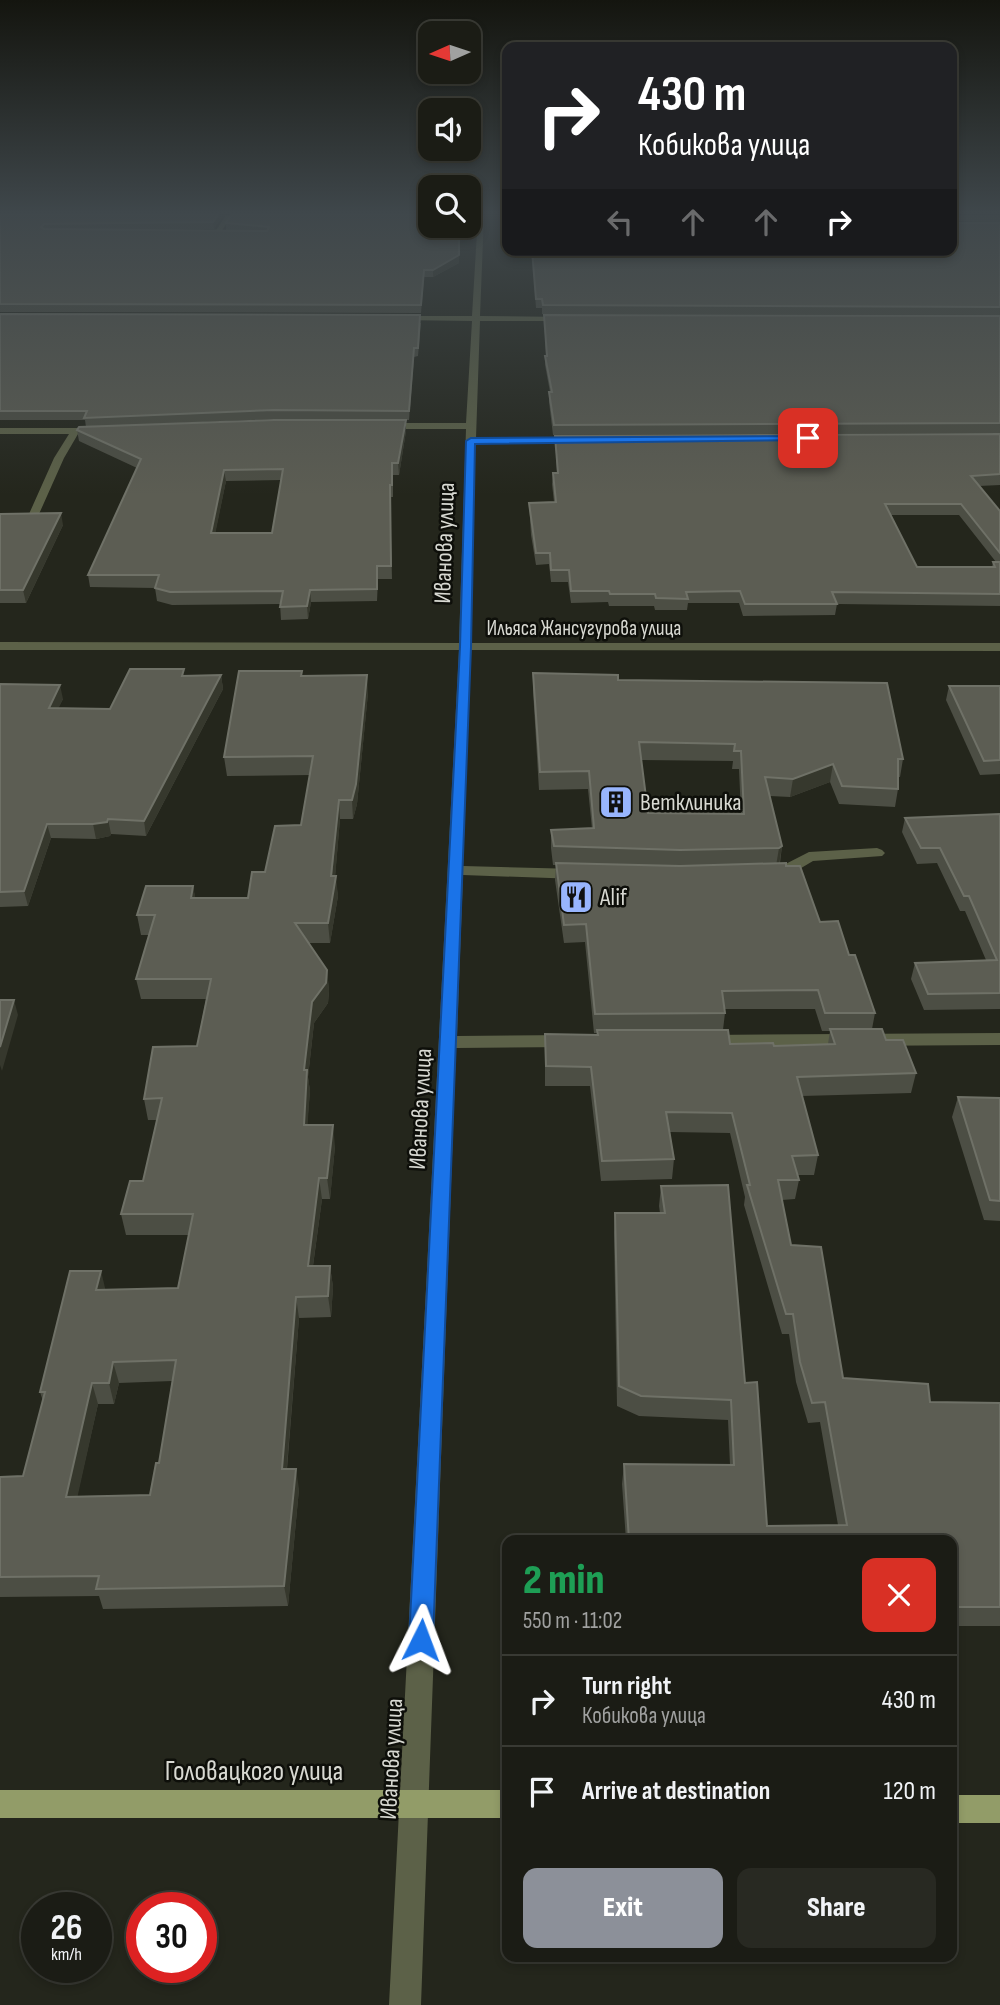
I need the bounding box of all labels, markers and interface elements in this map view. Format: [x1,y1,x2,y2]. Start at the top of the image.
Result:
north arrow [418,21,481,84]
map controls [418,21,481,238]
text: 430 m [638,66,746,125]
icon: right [523,70,614,161]
button: sound [418,98,481,161]
text: Кобикова улица [638,126,810,165]
button: search [418,175,481,238]
icon: left [601,203,639,241]
icon: ahead [674,203,712,241]
icon: ahead [747,203,785,241]
icon: right [820,203,858,241]
pin [778,408,838,468]
icon: arrive [789,419,827,457]
street label: Иванова улица [428,482,461,604]
street label: Ильяса Жансугурова улица [487,616,681,641]
building icon: Ветклиника [597,783,635,821]
place label: Ветклиника [640,788,742,817]
restaurant icon: Alif [557,878,595,916]
place label: Alif [599,883,628,912]
street label: Иванова улица [403,1048,438,1170]
text: 2 min [523,1555,604,1606]
button: close [862,1558,936,1632]
position arrow [384,1603,458,1677]
text: 550 m · 11:02 [523,1607,622,1635]
text: Turn right [582,1671,671,1702]
icon: right [523,1682,561,1720]
text: 430 m [882,1685,936,1716]
street label: Иванова улица [374,1698,409,1820]
text: Кобикова улица [582,1702,706,1730]
street label: Головацкого улица [165,1755,343,1788]
icon: arrive [523,1773,561,1811]
text: Arrive at destination [582,1776,770,1807]
text: 120 m [883,1776,936,1807]
button: Exit [523,1868,723,1948]
button: Share [737,1868,936,1948]
speed limit sign: 30 [126,1892,217,1983]
text: 26 [51,1907,82,1950]
text: km/h [51,1944,82,1965]

